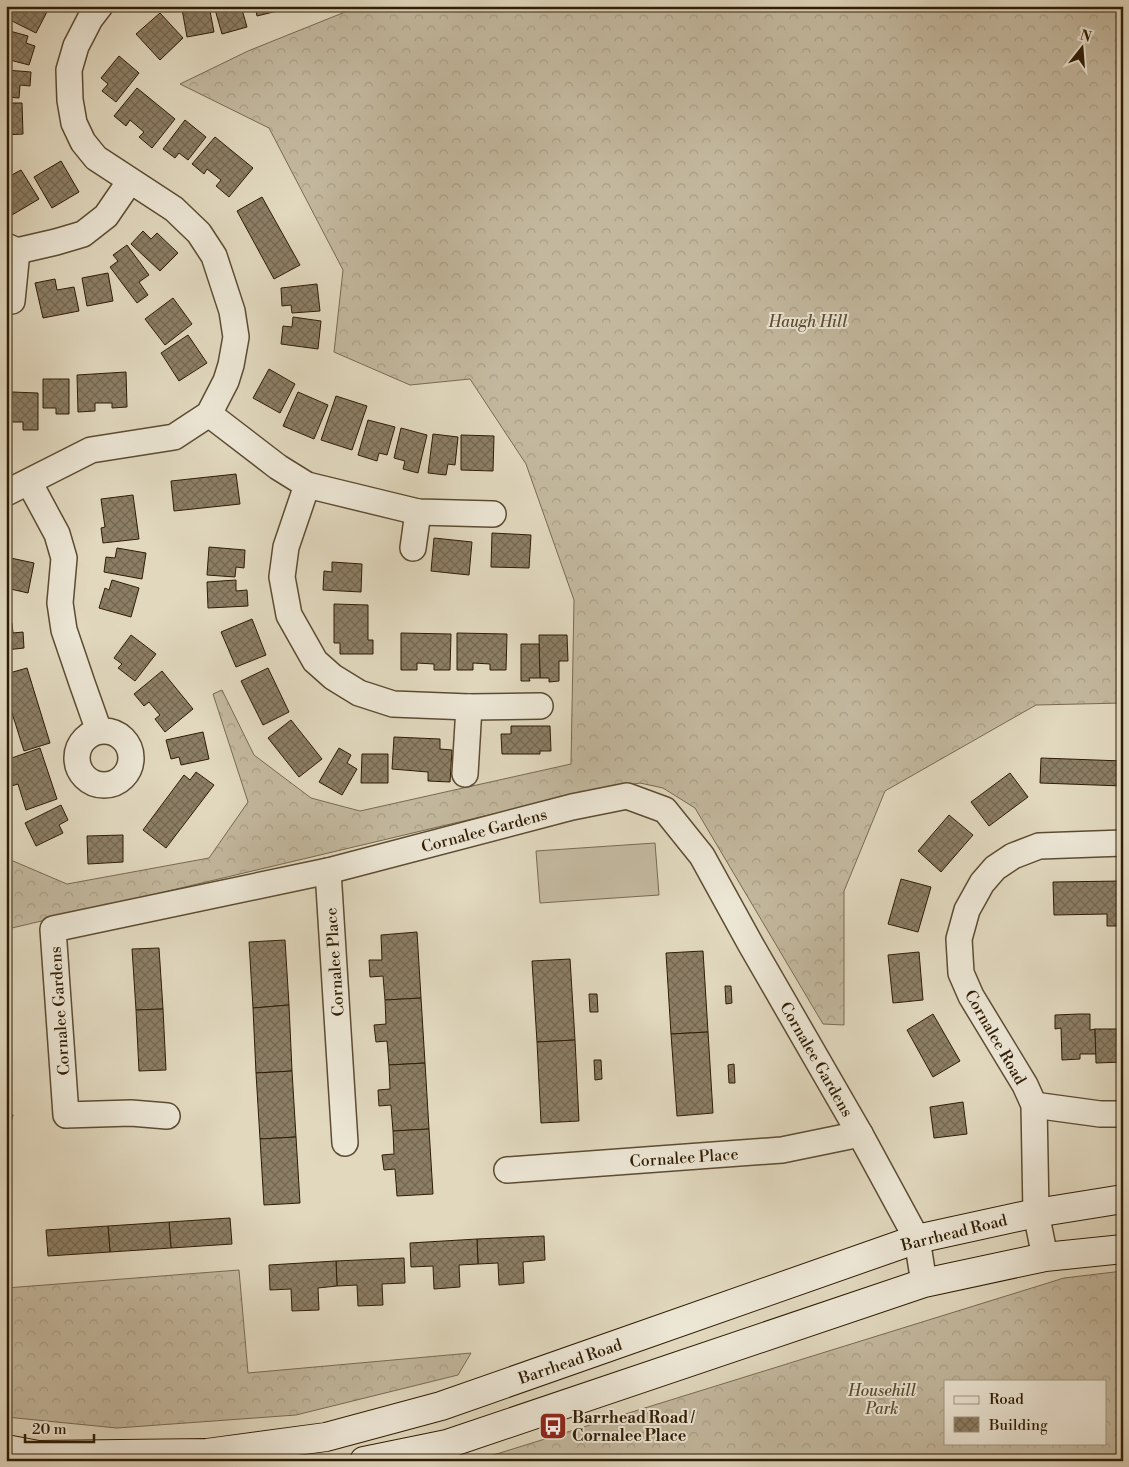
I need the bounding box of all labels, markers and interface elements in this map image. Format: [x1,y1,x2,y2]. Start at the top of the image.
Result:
north arrow [1056,22,1106,72]
text: N [1078,26,1093,47]
park label: Haugh Hill [768,312,848,332]
street label: Cornalee Gardens [419,805,549,857]
street label: Cornalee Place [321,907,349,1017]
street label: Cornalee Gardens [46,946,74,1076]
street label: Cornalee Road [960,987,1030,1088]
street label: Cornalee Gardens [775,998,857,1121]
street label: Cornalee Place [629,1144,739,1172]
street label: Barrhead Road [898,1210,1009,1256]
street label: Barrhead Road [515,1335,625,1389]
legend [944,1380,1106,1444]
park label: Househill Park [847,1381,917,1419]
text: Road [989,1390,1024,1409]
place label: Barrhead Road / Cornalee Place [572,1408,695,1446]
bus stop icon: Barrhead Road / Cornalee Place [538,1411,568,1441]
scale bar [25,1412,94,1444]
text: Building [988,1416,1048,1435]
text: 20 m [32,1420,67,1439]

